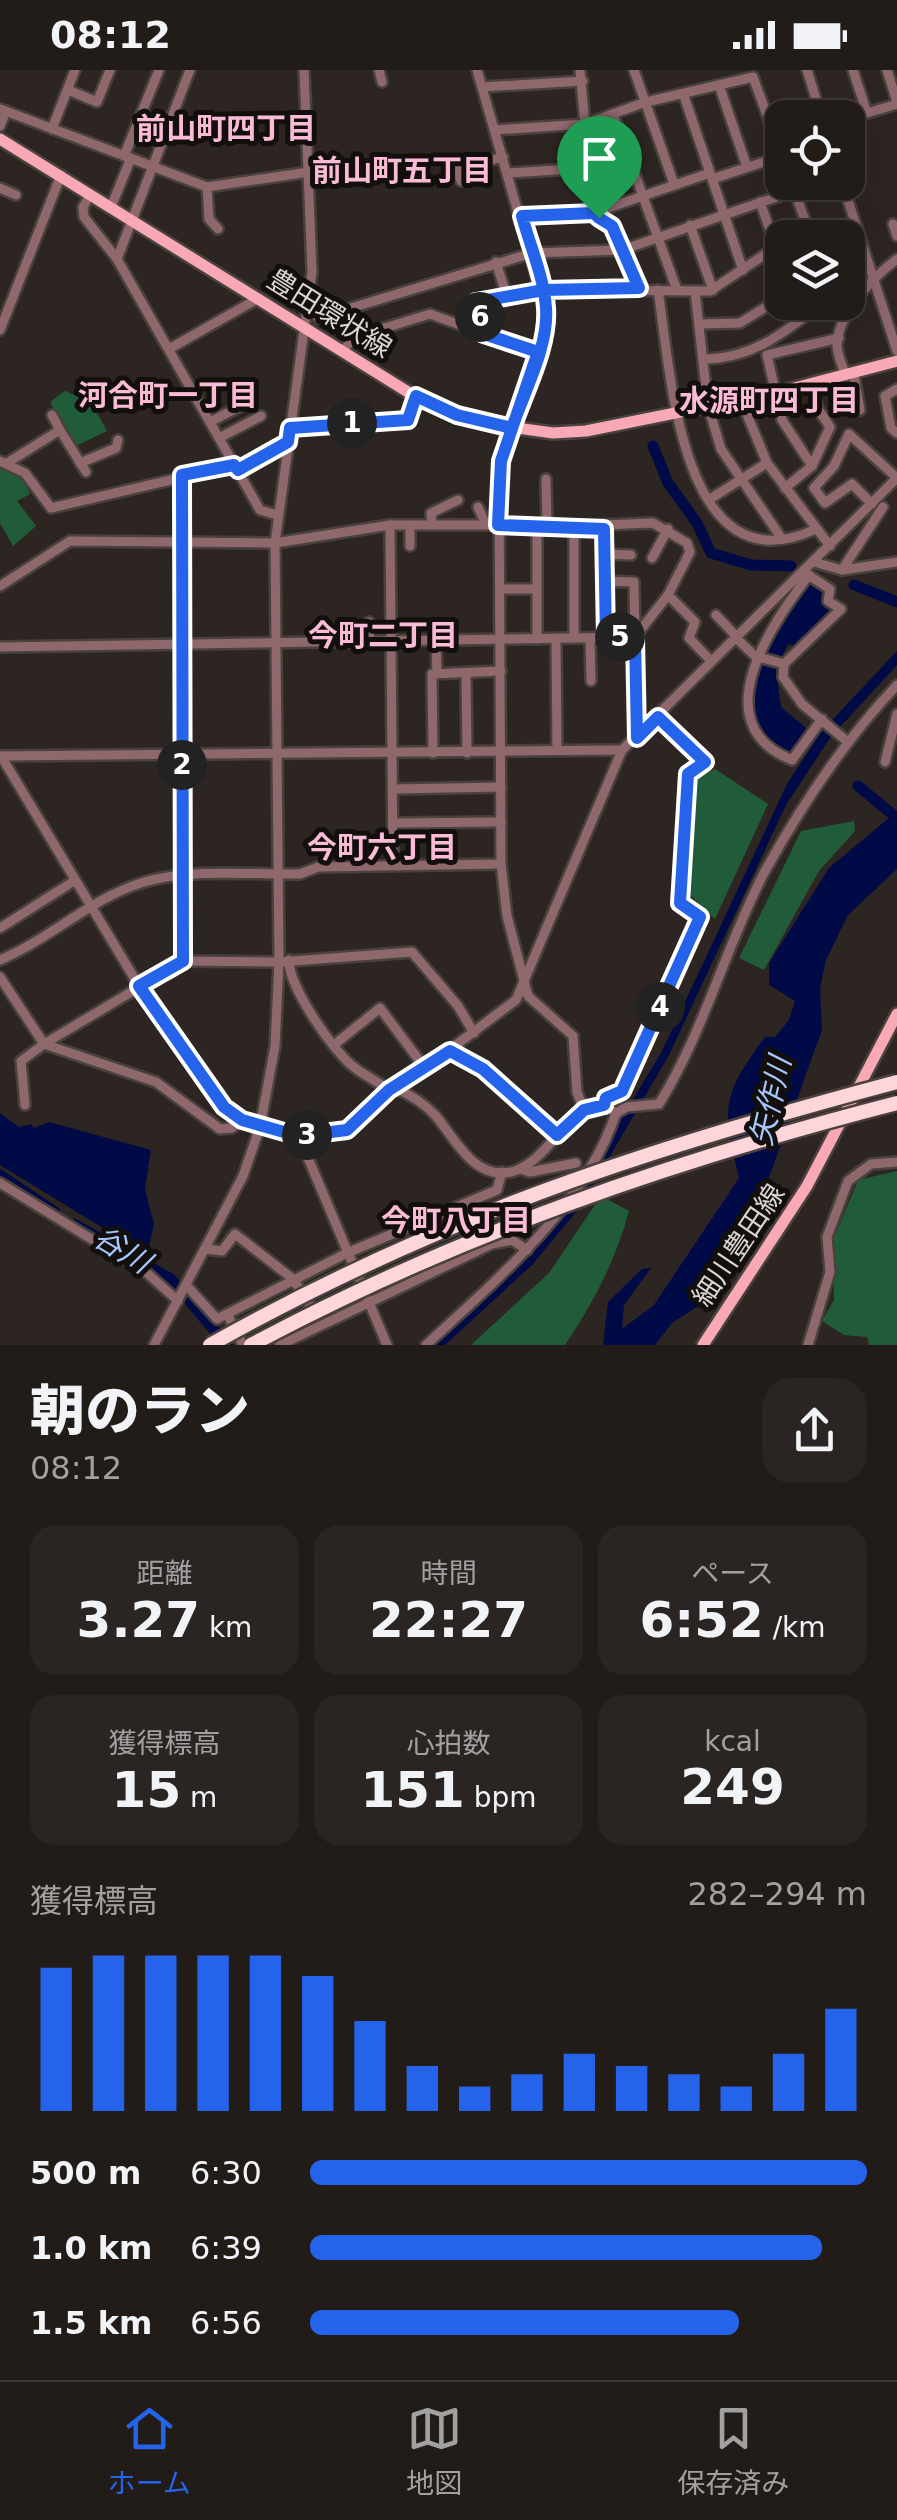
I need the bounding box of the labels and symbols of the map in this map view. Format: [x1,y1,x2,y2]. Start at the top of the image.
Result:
district label: 前山町四丁目 [136,111,316,146]
pin [557,116,642,219]
district label: 前山町五丁目 [312,153,492,188]
street label: 豊田環状線 [262,262,398,365]
pin: 6 [455,292,505,342]
district label: 河合町一丁目 [78,378,258,413]
district label: 水源町四丁目 [679,383,859,418]
pin: 1 [327,398,377,448]
pin: 5 [595,612,645,662]
district label: 今町二丁目 [308,618,458,653]
pin: 2 [157,740,207,790]
district label: 今町六丁目 [307,830,457,865]
pin: 4 [635,982,685,1032]
water label: 矢作川 [743,1050,798,1149]
pin: 3 [282,1110,332,1160]
street label: 細川豊田線 [686,1178,791,1313]
district label: 今町八丁目 [381,1203,531,1238]
water label: 谷川 [88,1219,160,1282]

